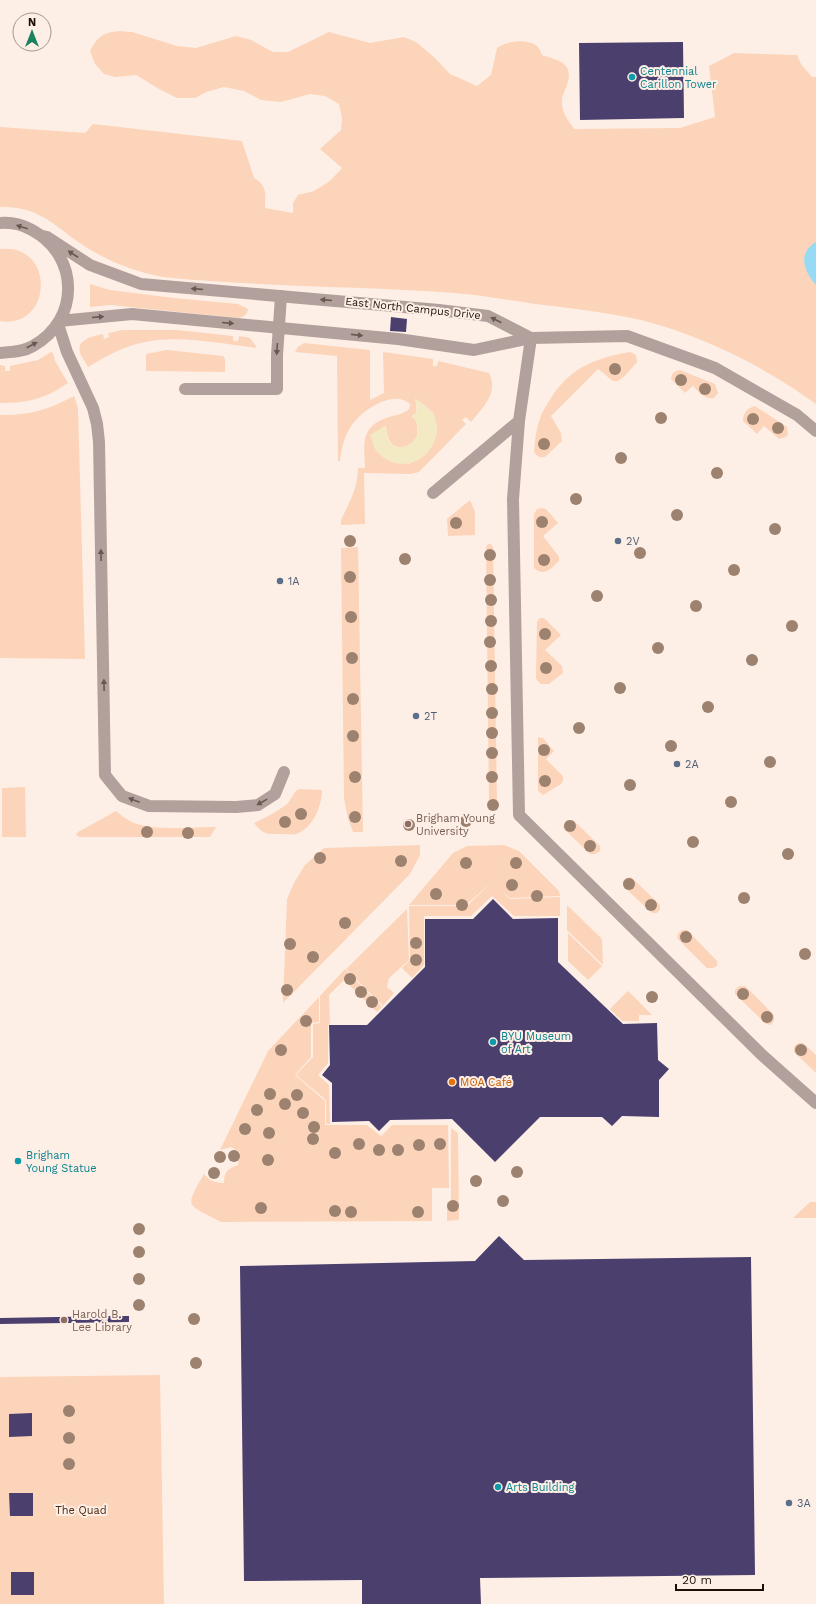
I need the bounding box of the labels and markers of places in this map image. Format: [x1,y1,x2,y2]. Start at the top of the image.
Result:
place label: Centennial Carillon Tower [640,65,717,91]
marker: Centennial Carillon Tower [627,72,637,82]
place label: 2V [626,535,640,548]
marker: 2V [613,536,623,546]
place label: 1A [288,575,300,588]
marker: 1A [275,576,285,586]
place label: 2T [424,710,437,723]
marker: 2T [411,711,421,721]
place label: 2A [685,758,699,771]
marker: 2A [672,759,682,769]
place label: Brigham Young University [416,812,495,838]
marker: Brigham Young University [403,819,413,829]
place label: BYU Museum of Art [501,1030,571,1056]
marker: BYU Museum of Art [488,1037,498,1047]
place label: MOA Café [460,1076,512,1089]
marker: MOA Café [447,1077,457,1087]
place label: Brigham Young Statue [26,1149,97,1175]
marker: Brigham Young Statue [13,1156,23,1166]
place label: Harold B. Lee Library [72,1308,132,1334]
marker: Harold B. Lee Library [59,1315,69,1325]
place label: Arts Building [506,1481,574,1494]
marker: Arts Building [493,1482,503,1492]
place label: 3A [797,1497,811,1510]
marker: 3A [784,1498,794,1508]

